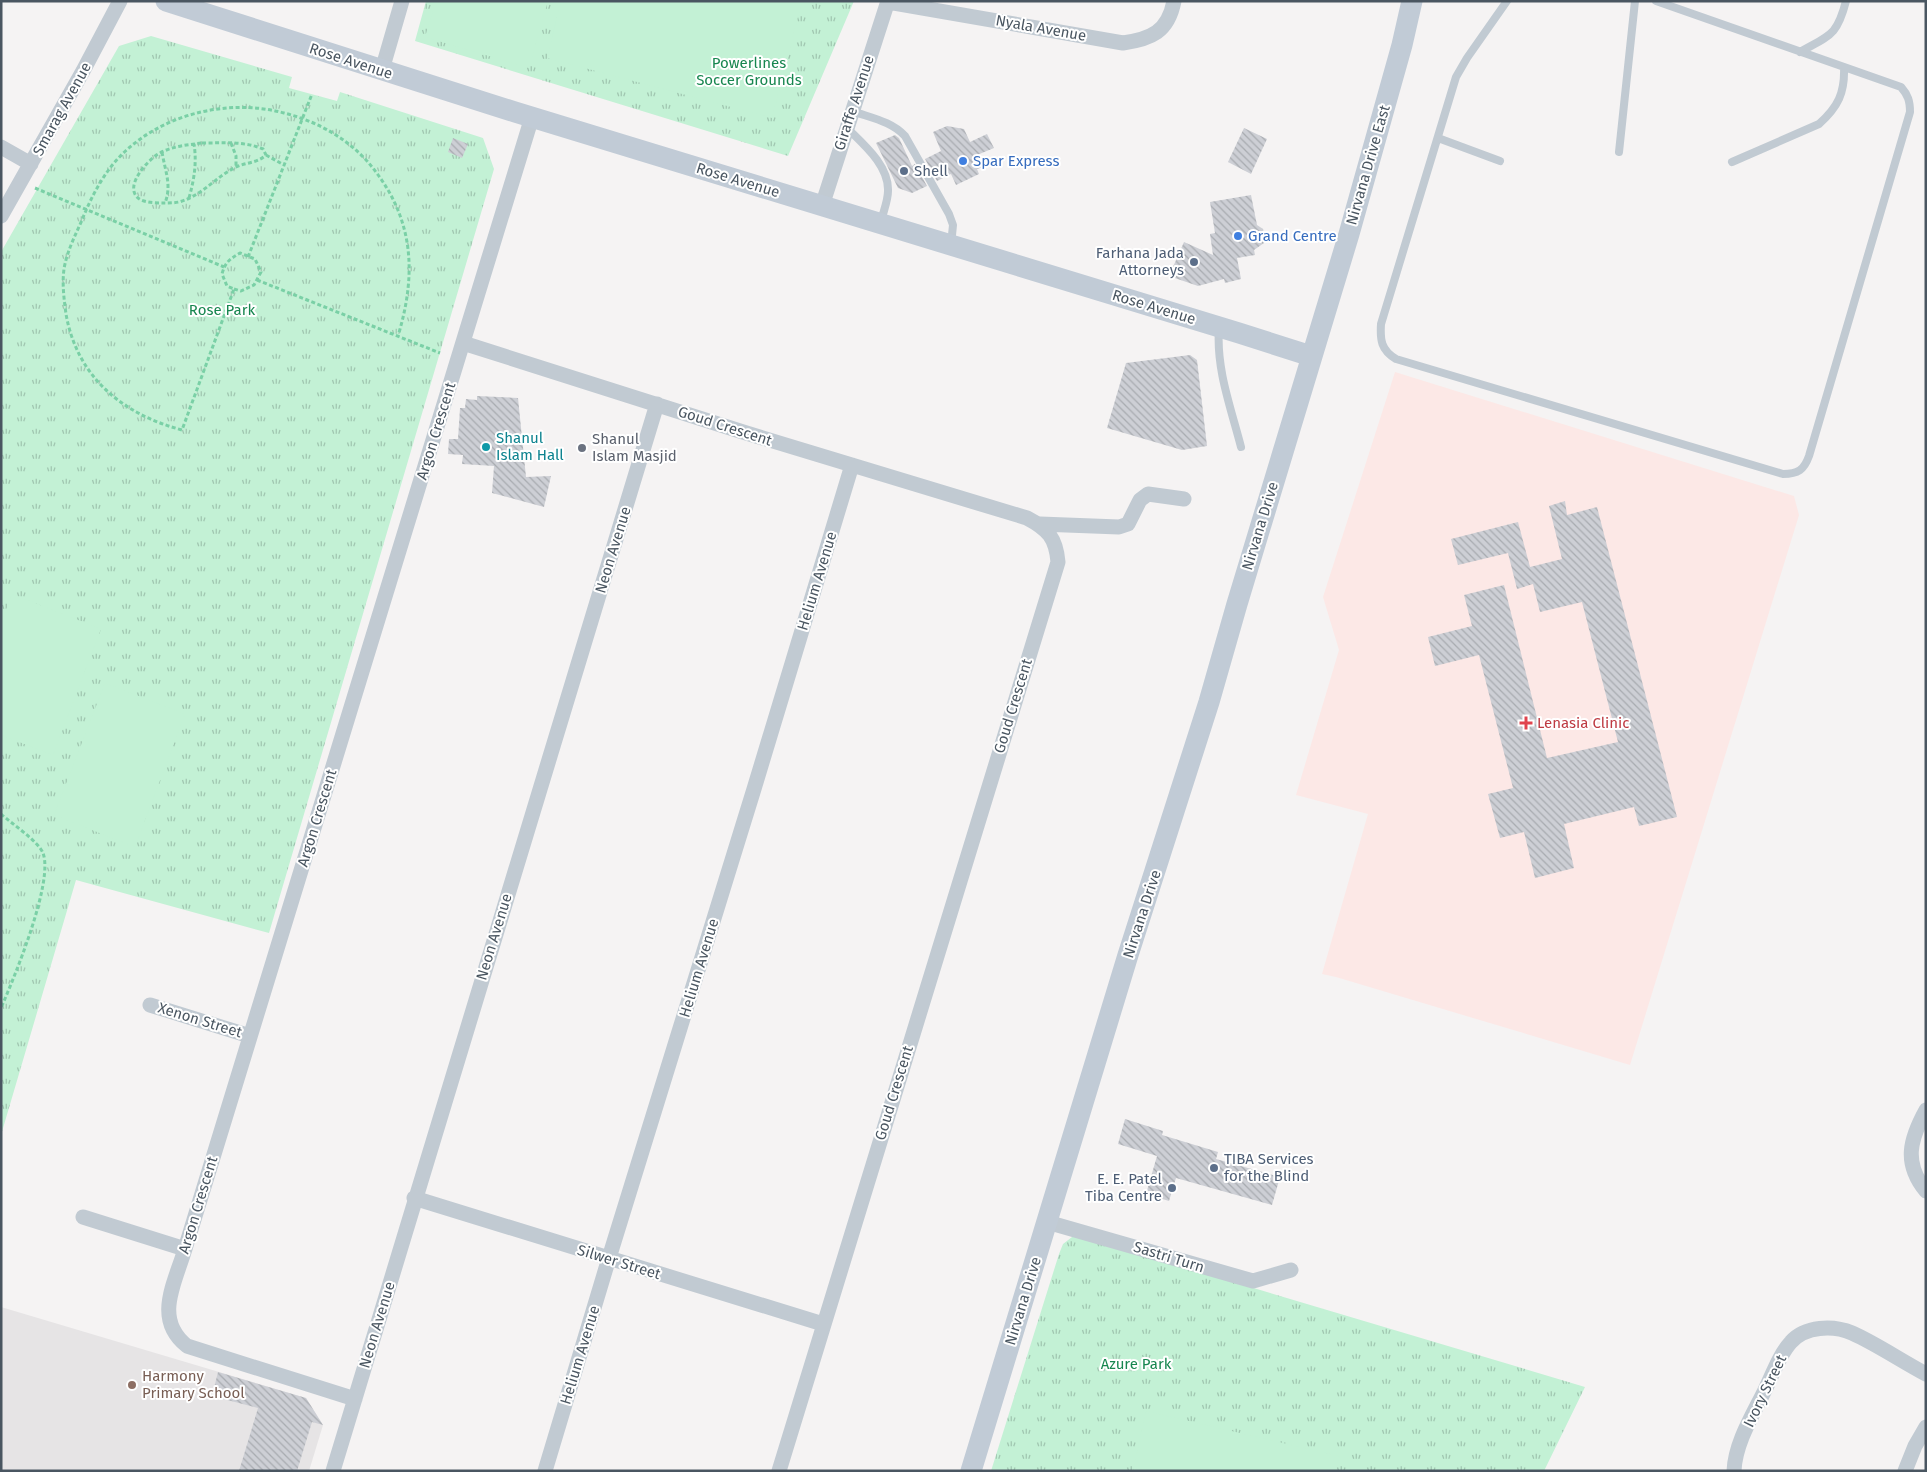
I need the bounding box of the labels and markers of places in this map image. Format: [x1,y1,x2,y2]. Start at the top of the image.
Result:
place label: Spar Express [973,152,1059,170]
marker: Spar Express [957,155,969,167]
place label: Shell [914,162,949,180]
marker: Shell [898,165,910,177]
place label: Grand Centre [1248,227,1337,245]
marker: Grand Centre [1232,230,1244,242]
place label: Farhana Jada Attorneys [1096,244,1184,279]
marker: Farhana Jada Attorneys [1188,256,1200,268]
place label: Shanul Islam Hall [496,429,564,464]
place label: Shanul Islam Masjid [592,430,677,465]
marker: Shanul Islam Hall [480,441,492,453]
marker: Shanul Islam Masjid [576,442,588,454]
place label: Lenasia Clinic [1537,714,1630,732]
marker: Lenasia Clinic [1519,716,1533,730]
place label: TIBA Services for the Blind [1224,1150,1314,1185]
marker: TIBA Services for the Blind [1208,1162,1220,1174]
place label: E. E. Patel Tiba Centre [1085,1170,1163,1205]
marker: E. E. Patel Tiba Centre [1166,1182,1178,1194]
place label: Harmony Primary School [142,1367,245,1402]
marker: Harmony Primary School [126,1379,138,1391]

